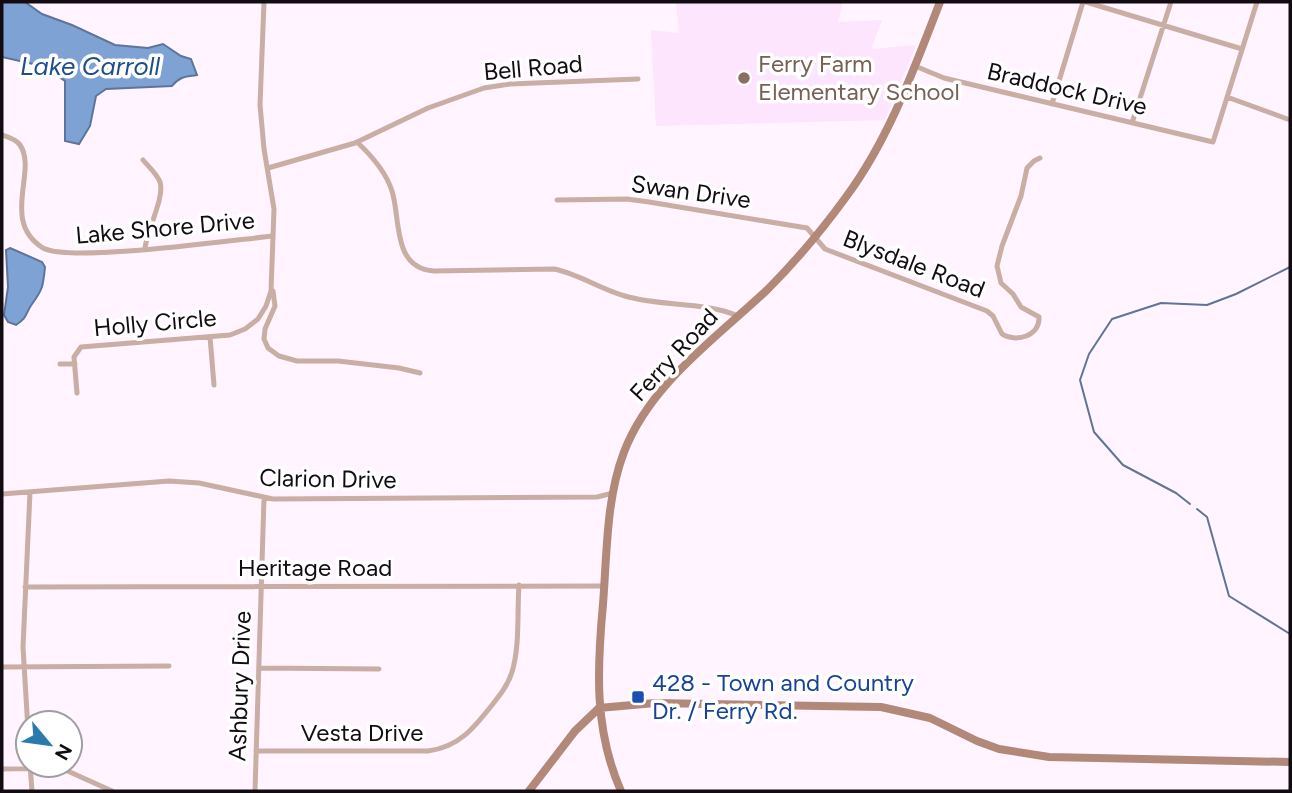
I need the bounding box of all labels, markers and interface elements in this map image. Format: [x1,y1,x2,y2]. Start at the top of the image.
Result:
street label: Bell Road [482,49,584,86]
place label: Ferry Farm Elementary School [758,49,960,106]
water label: Lake Carroll [20,50,160,82]
street label: Braddock Drive [984,56,1150,121]
marker: Ferry Farm Elementary School [736,70,752,86]
street label: Swan Drive [629,169,753,214]
street label: Lake Shore Drive [74,205,256,250]
street label: Blysdale Road [839,223,989,304]
street label: Ferry Road [623,302,724,407]
street label: Holly Circle [92,303,218,342]
street label: Clarion Drive [259,463,397,494]
street label: Heritage Road [238,553,392,582]
street label: Ashbury Drive [222,610,257,762]
place label: 428 - Town and Country Dr. / Ferry Rd. [652,668,914,725]
marker: 428 - Town and Country Dr. / Ferry Rd. [630,689,646,705]
north arrow [14,709,84,779]
street label: Vesta Drive [301,718,423,747]
text: N [50,740,77,764]

